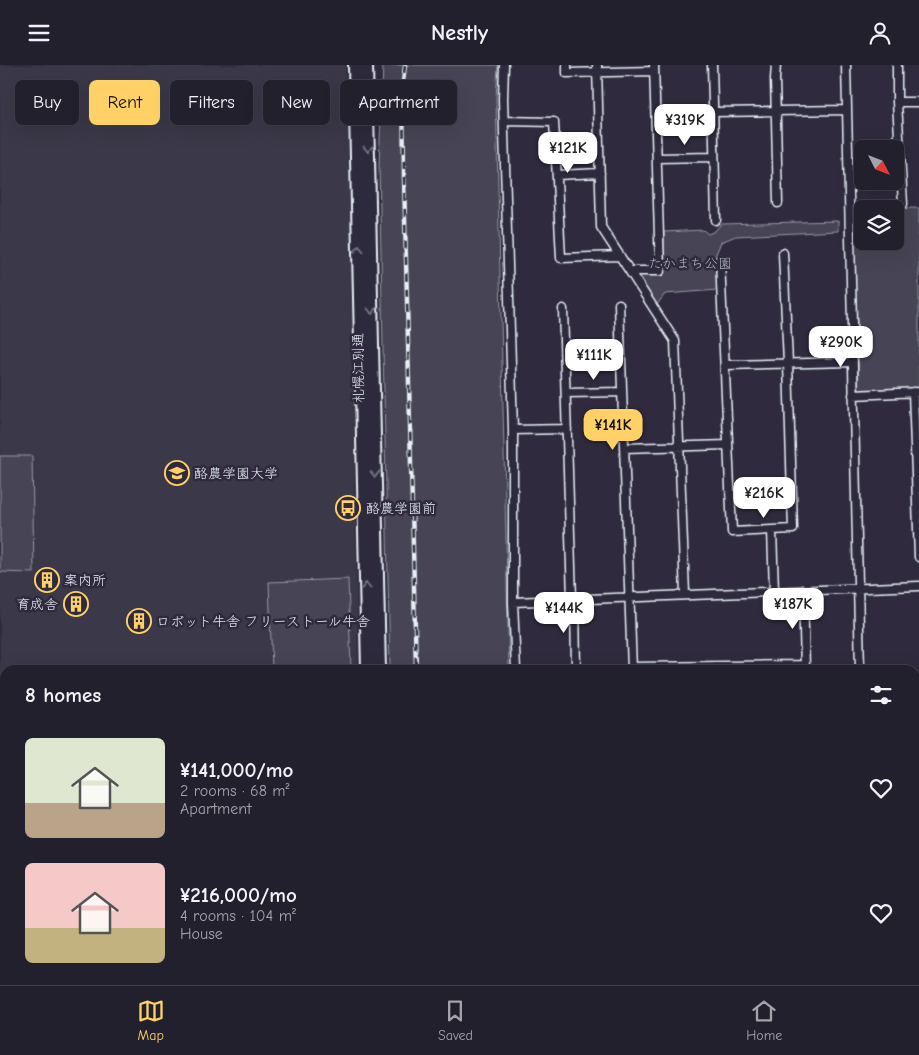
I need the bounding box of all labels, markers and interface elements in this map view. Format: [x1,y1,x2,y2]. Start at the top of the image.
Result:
icon: menu [25,19,53,47]
icon: person [866,19,894,47]
text: Nestly [431,20,488,46]
chip: Buy [15,80,79,125]
chip: Rent [89,80,160,125]
chip: Filters [170,80,253,125]
chip: New [263,80,330,125]
chip: Apartment [340,80,457,125]
pin: ¥319K [650,103,720,146]
text: ¥319K [665,111,705,129]
pin: ¥121K [533,131,603,174]
text: ¥121K [549,139,587,157]
north arrow [854,140,904,190]
map controls [854,140,904,250]
one-way arrow [363,145,373,153]
button: layers [854,200,904,250]
one-way arrow [354,245,364,252]
park label: たかまち公園 [648,255,732,272]
one-way arrow [366,307,377,315]
pin: ¥290K [806,325,876,368]
street label: 札幌江別通 [349,333,368,403]
text: ¥290K [820,333,862,351]
pin: ¥111K [559,339,629,381]
text: ¥111K [576,346,612,364]
pin: ¥141K [578,409,648,451]
text: ¥141K [595,416,631,434]
school or university icon: 酪農学園大学 [164,460,190,486]
place label: 酪農学園大学 [194,465,278,482]
one-way arrow [370,470,380,478]
pin: ¥216K [729,477,799,519]
text: ¥216K [744,484,784,502]
bus stop icon: 酪農学園前 [335,495,361,521]
place label: 酪農学園前 [366,500,436,517]
building icon: 案内所 [34,567,60,593]
place label: 案内所 [64,572,106,589]
one-way arrow [361,582,371,590]
pin: ¥187K [758,587,828,630]
building icon: 育成舎 [63,591,89,617]
pin: ¥144K [529,591,599,634]
text: ¥187K [774,595,812,613]
place label: 育成舎 [16,596,58,613]
text: ¥144K [545,599,583,617]
building icon: ロボット牛舎 フリーストール牛舎 [126,608,152,634]
place label: ロボット牛舎 フリーストール牛舎 [156,613,370,630]
icon: filters [867,681,895,709]
text: 8 homes [25,683,101,707]
icon: home [65,758,125,818]
text: ¥141,000/mo [180,758,293,782]
icon: heart [867,774,895,802]
text: 2 rooms · 68 m² [180,782,290,800]
text: Apartment [180,800,252,818]
icon: home [65,883,125,943]
text: ¥216,000/mo [180,883,297,907]
icon: heart [867,899,895,927]
text: 4 rooms · 104 m² [180,907,296,925]
text: House [180,925,223,943]
tab: Map [137,997,165,1044]
tab: Saved [438,997,473,1044]
tab: Home [746,997,782,1044]

